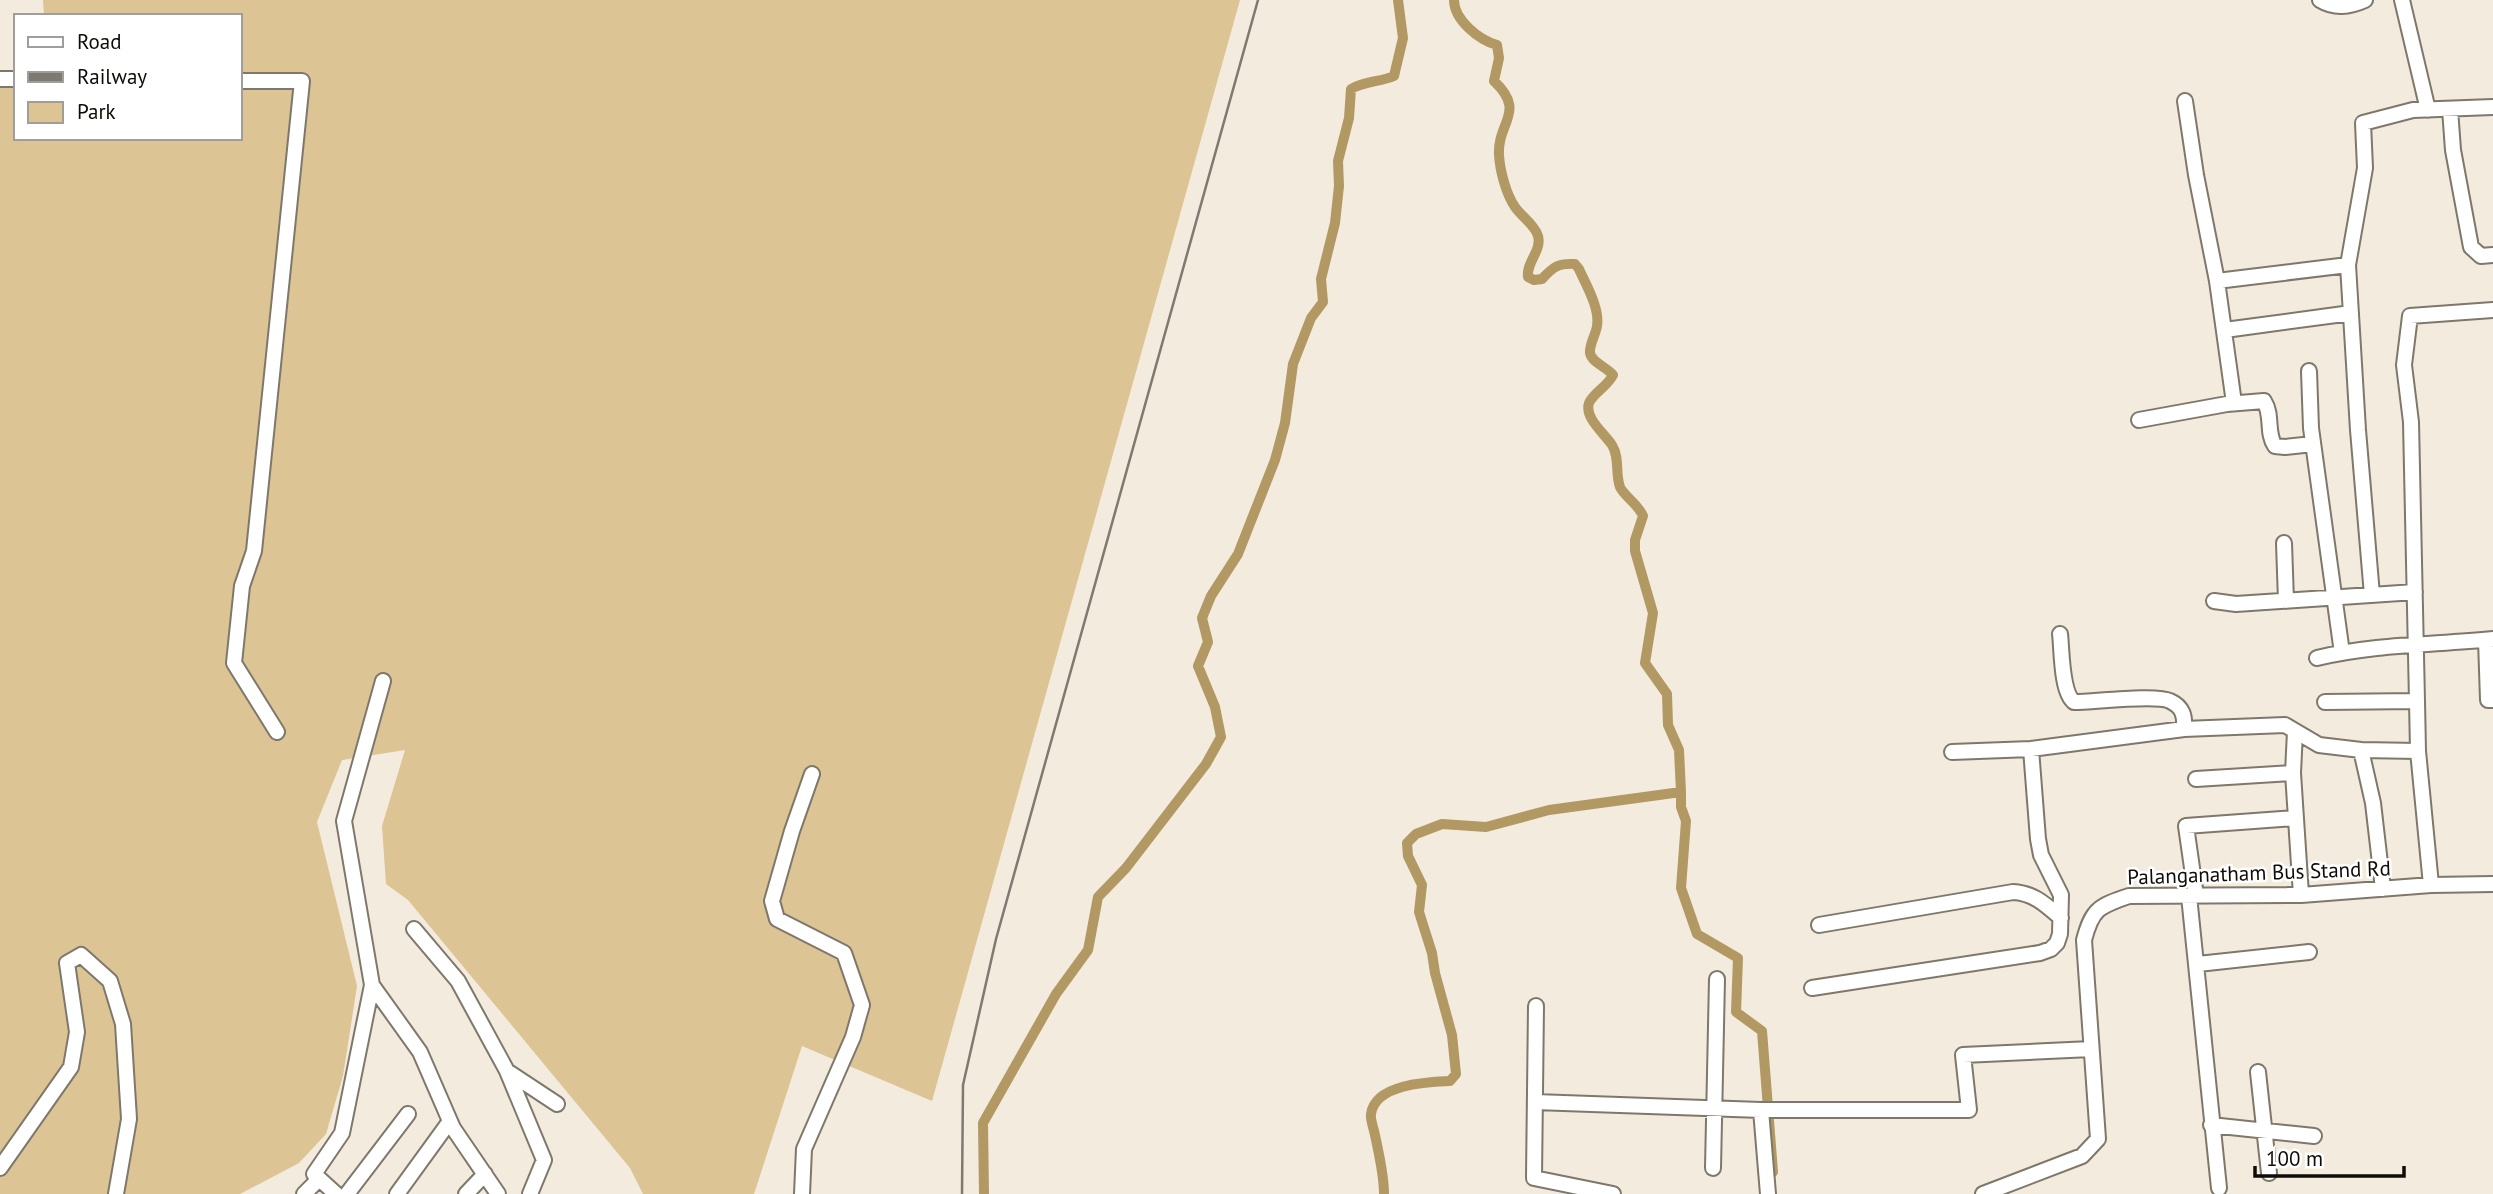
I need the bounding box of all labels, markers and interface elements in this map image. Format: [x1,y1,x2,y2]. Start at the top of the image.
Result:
legend [14,14,242,140]
text: Road [77,28,121,55]
text: Railway [77,63,147,90]
text: Park [77,98,116,125]
street label: Palanganatham Bus Stand Rd [2127,854,2391,891]
scale bar [2255,1134,2404,1178]
text: 100 m [2266,1145,2323,1172]

